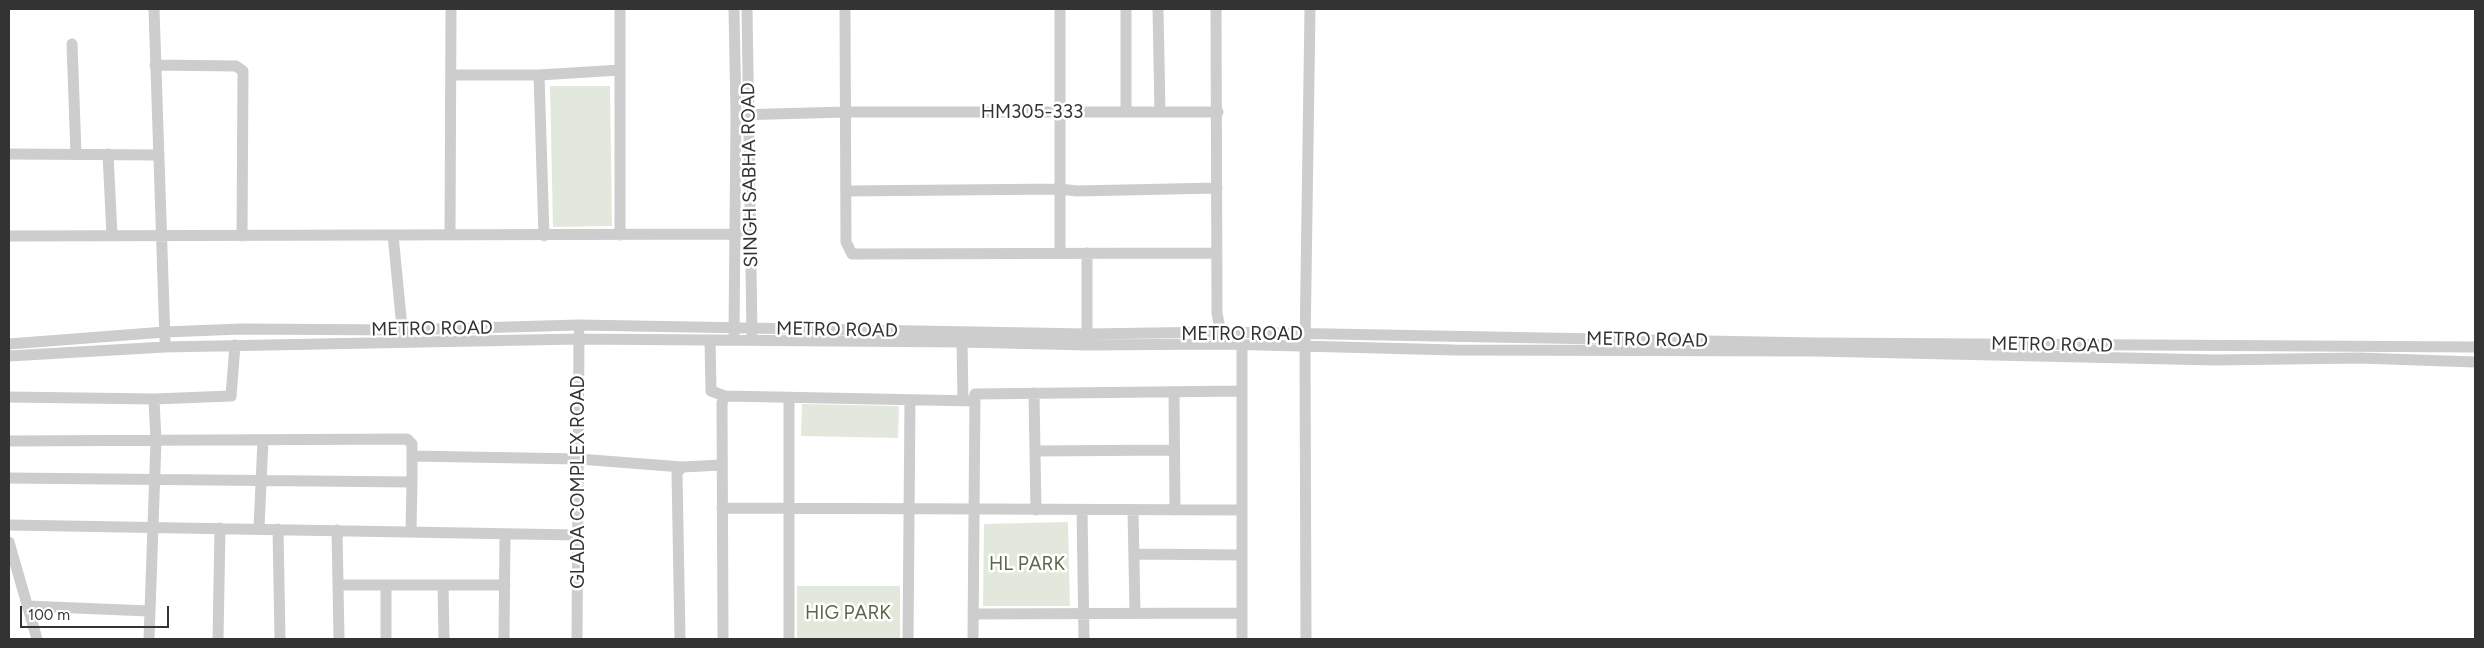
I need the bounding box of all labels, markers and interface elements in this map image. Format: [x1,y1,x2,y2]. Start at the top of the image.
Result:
street label: SINGH SABHA ROAD [737,82,763,268]
street label: HM305-333 [981,101,1083,123]
street label: METRO ROAD [371,317,493,341]
street label: METRO ROAD [776,318,898,342]
street label: METRO ROAD [1181,323,1303,345]
street label: METRO ROAD [1586,328,1708,352]
street label: METRO ROAD [1991,333,2113,357]
street label: GLADA COMPLEX ROAD [567,375,589,589]
park label: HL PARK [989,553,1065,575]
scale bar [22,596,171,628]
park label: HIG PARK [805,602,891,624]
text: 100 m [28,606,70,624]

